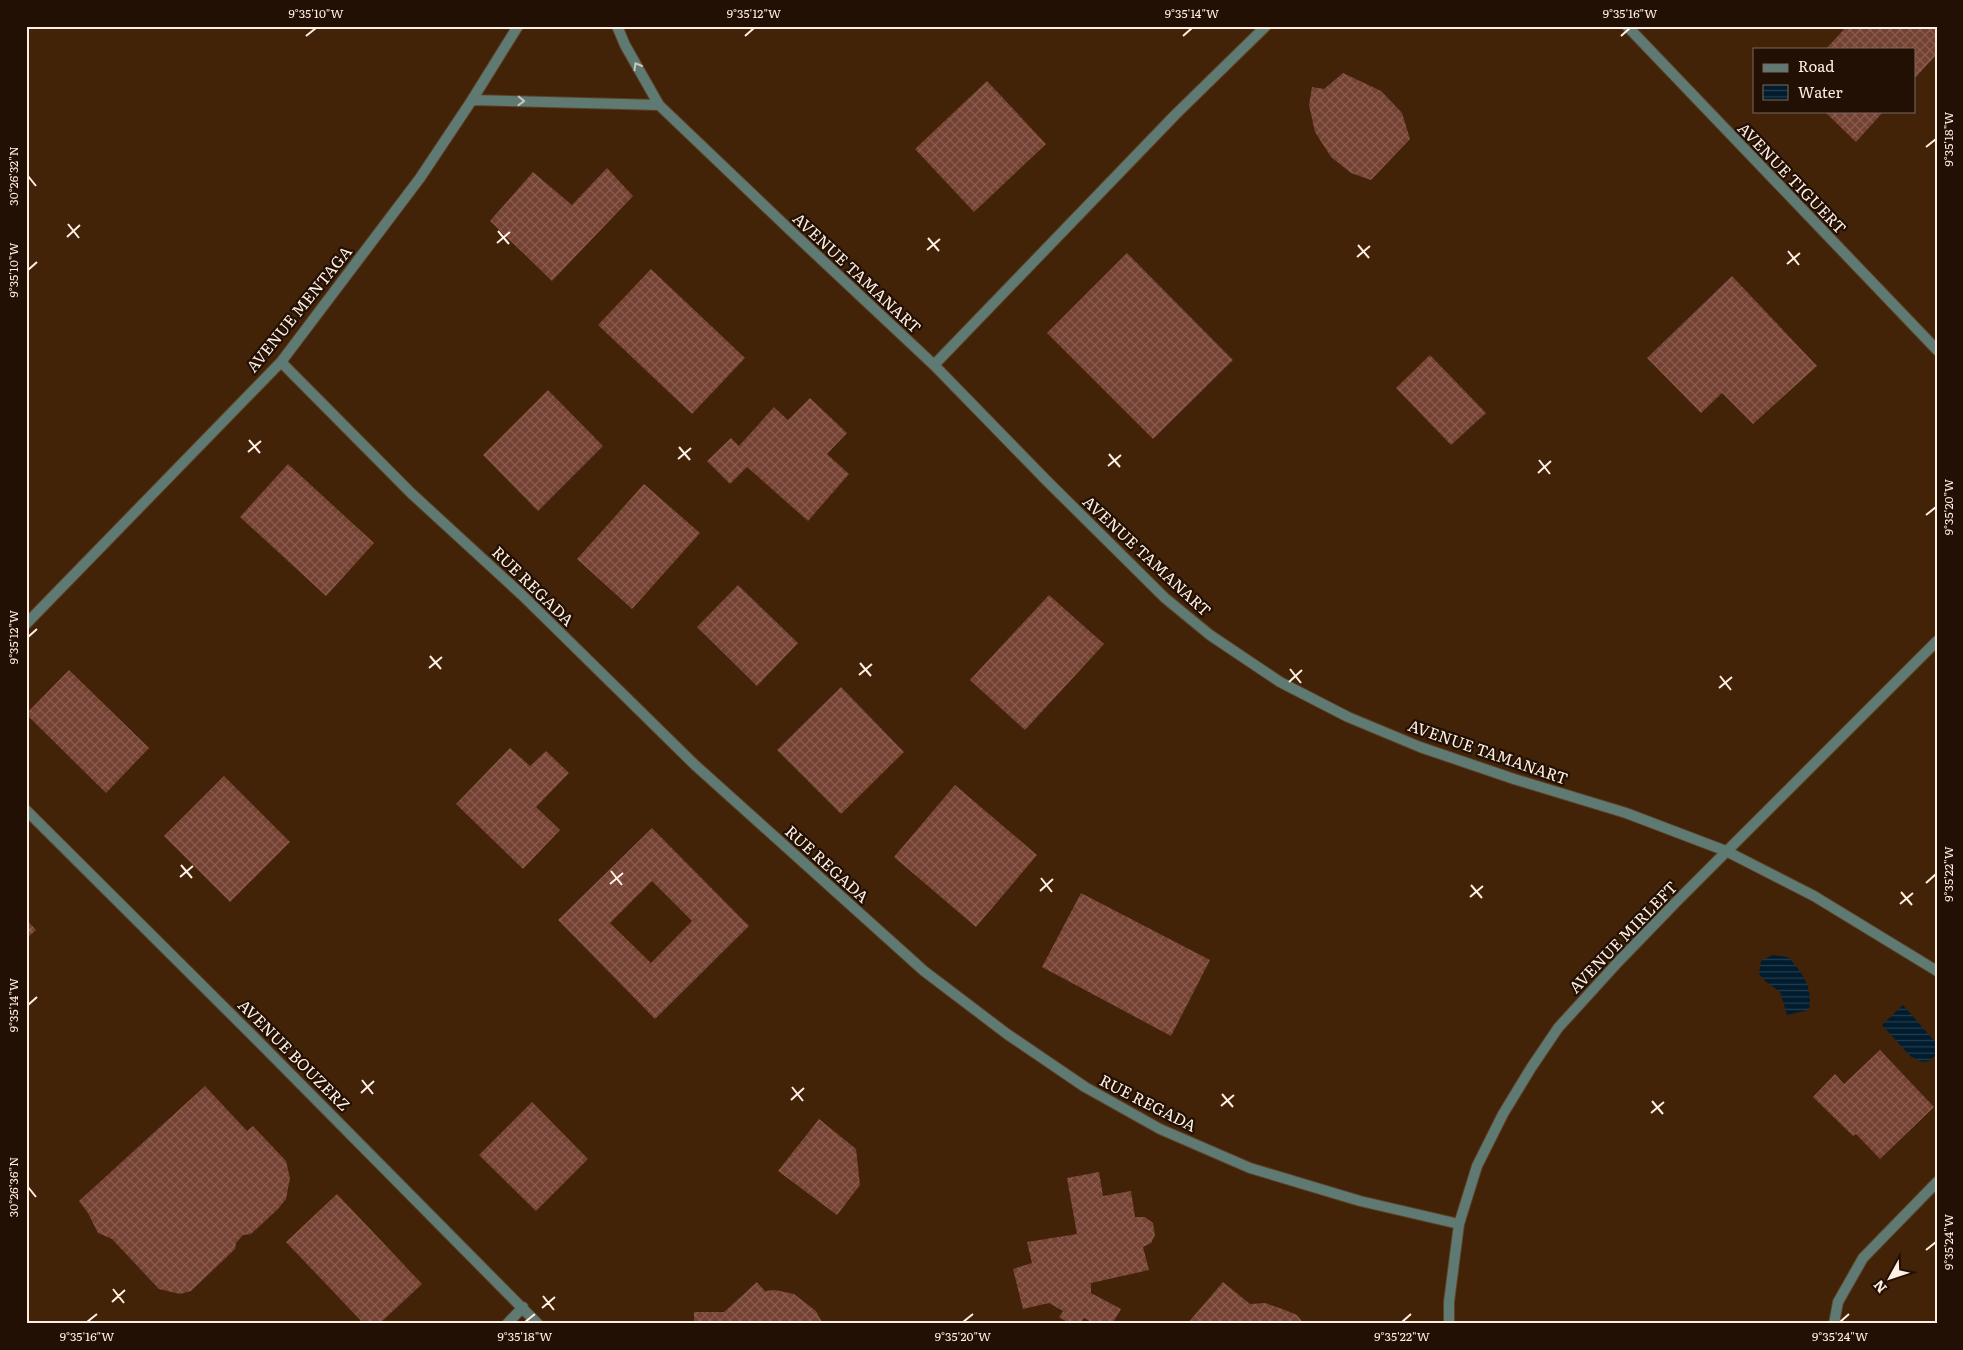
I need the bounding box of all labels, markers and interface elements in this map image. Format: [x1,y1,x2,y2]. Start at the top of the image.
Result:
text: 9°35'10"W [288,4,344,22]
text: 9°35'12"W [727,4,781,22]
text: 9°35'14"W [1165,4,1219,22]
text: 9°35'16"W [1603,4,1657,22]
legend [1753,48,1916,112]
text: Road [1798,54,1834,77]
one-way arrow [633,62,643,71]
text: Water [1798,80,1843,103]
one-way arrow [517,96,525,107]
text: 9°35'18"W [1939,112,1957,166]
street label: AVENUE TIGUERT [1733,116,1853,239]
text: 30°26'32"N [4,146,22,206]
street label: AVENUE TAMANART [788,206,927,338]
street label: AVENUE MENTAGA [240,240,357,377]
text: 9°35'10"W [4,242,22,298]
text: 9°35'20"W [1939,479,1957,535]
street label: AVENUE TAMANART [1078,489,1217,621]
street label: RUE REGADA [487,540,580,631]
text: 9°35'12"W [4,610,22,664]
street label: AVENUE TAMANART [1405,712,1572,790]
street label: RUE REGADA [780,819,875,908]
text: 9°35'22"W [1939,846,1957,902]
street label: AVENUE MIRLEFT [1562,875,1682,998]
text: 9°35'14"W [4,978,22,1032]
street label: AVENUE BOUZERZ [233,993,356,1116]
street label: RUE REGADA [1096,1067,1201,1137]
text: 30°26'36"N [4,1157,22,1217]
text: 9°35'24"W [1939,1214,1957,1270]
north arrow [1866,1252,1916,1302]
text: N [1868,1276,1891,1298]
text: 9°35'16"W [60,1327,114,1345]
text: 9°35'18"W [498,1327,552,1345]
text: 9°35'20"W [935,1327,991,1345]
text: 9°35'22"W [1374,1327,1430,1345]
text: 9°35'24"W [1812,1327,1868,1345]

